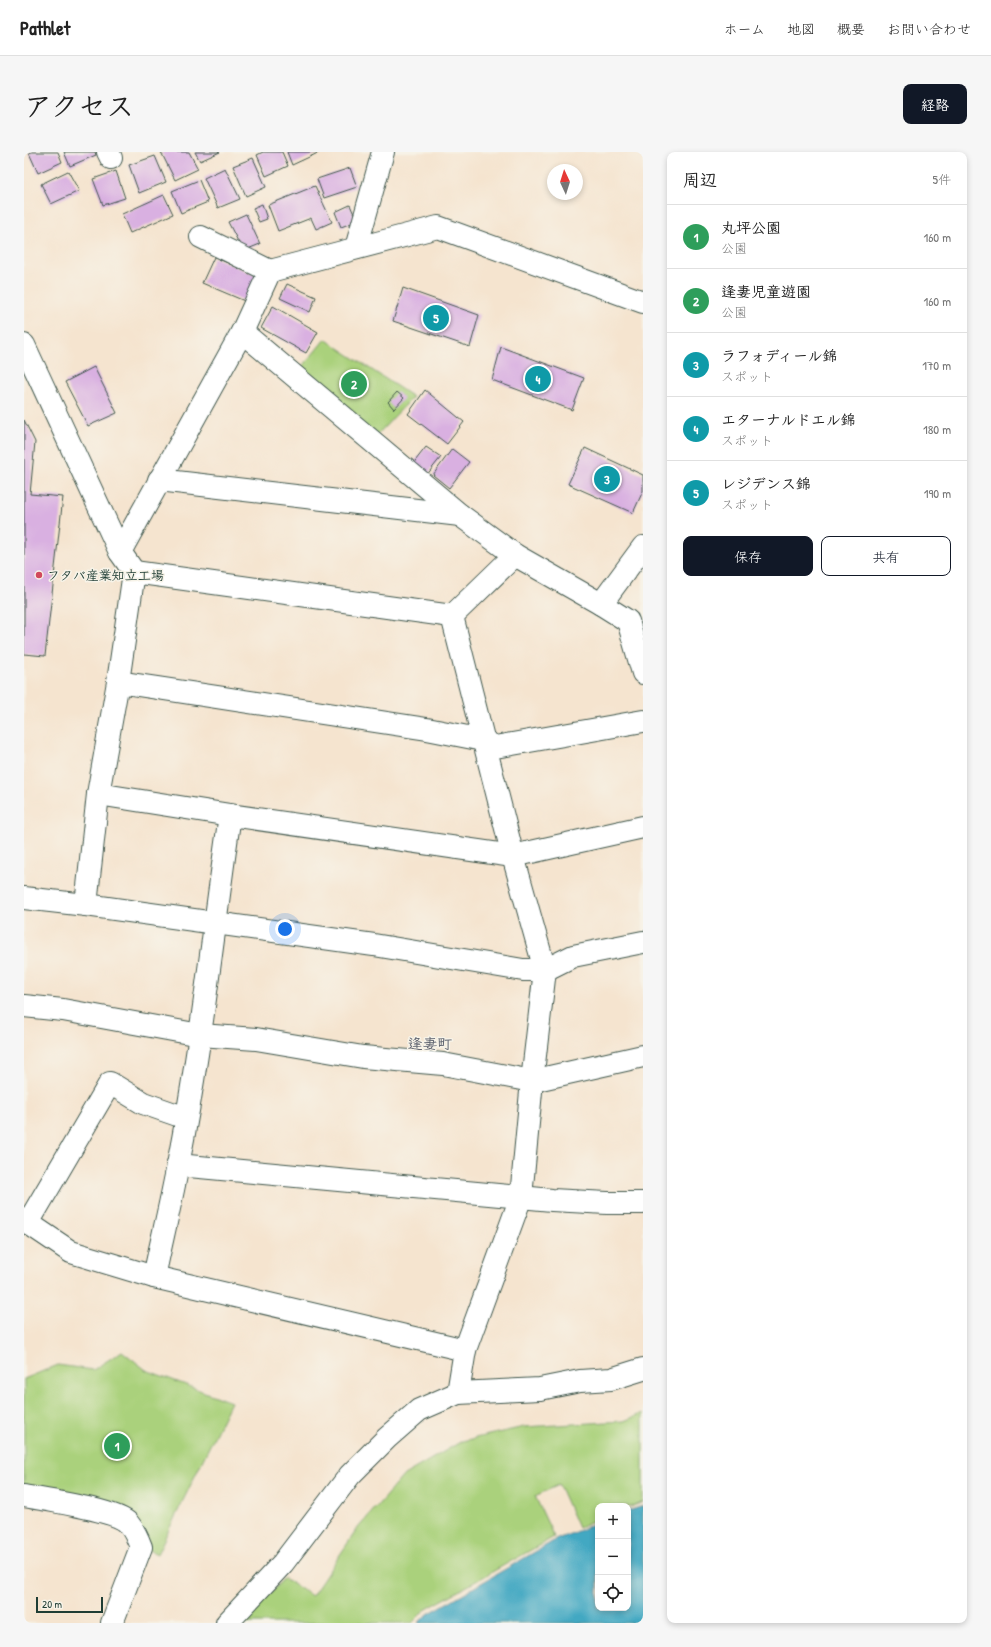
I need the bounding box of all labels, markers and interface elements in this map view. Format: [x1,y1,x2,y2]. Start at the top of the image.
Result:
text: Pathlet [20,15,70,41]
text: ホーム [724,19,765,38]
text: 地図 [787,19,815,38]
text: 概要 [837,19,865,38]
text: お問い合わせ [887,19,971,38]
button: 経路 [903,84,967,124]
text: アクセス [24,87,134,125]
north arrow [547,164,583,200]
text: 周辺 [683,168,717,191]
text: 5件 [933,170,951,188]
text: 丸坪公園 [721,217,781,238]
text: 1 [694,228,698,246]
text: 160 m [923,228,951,246]
text: 公園 [721,239,747,257]
text: 逢妻児童遊園 [721,281,811,302]
text: 2 [693,292,699,310]
text: 160 m [923,292,951,310]
pin: 5 [423,303,449,333]
text: 公園 [721,303,747,321]
text: ラフォディール錦 [721,345,837,366]
text: 3 [693,356,699,374]
text: 170 m [922,356,951,374]
pin: 4 [525,364,551,394]
text: スポット [721,367,773,385]
pin: 2 [341,369,367,399]
text: エターナルドエル錦 [721,409,856,430]
text: 4 [694,420,698,438]
text: 180 m [923,420,951,438]
text: スポット [721,431,773,449]
pin: 3 [594,464,620,494]
text: レジデンス錦 [721,473,811,494]
text: 5 [693,484,699,502]
text: 190 m [924,484,951,502]
text: スポット [721,495,773,513]
button: 保存 [683,536,813,576]
button: 共有 [821,536,951,576]
place label: フタバ産業知立工場 [47,566,164,584]
marker: フタバ産業知立工場 [34,570,44,580]
your location [275,919,295,939]
district label: 逢妻町 [407,1033,453,1054]
pin: 1 [104,1431,130,1461]
map controls [595,1503,631,1611]
button: + [595,1503,631,1539]
button: − [595,1539,631,1575]
button: locate [595,1575,631,1611]
scale bar [36,1595,103,1614]
text: 20 m [42,1597,62,1611]

